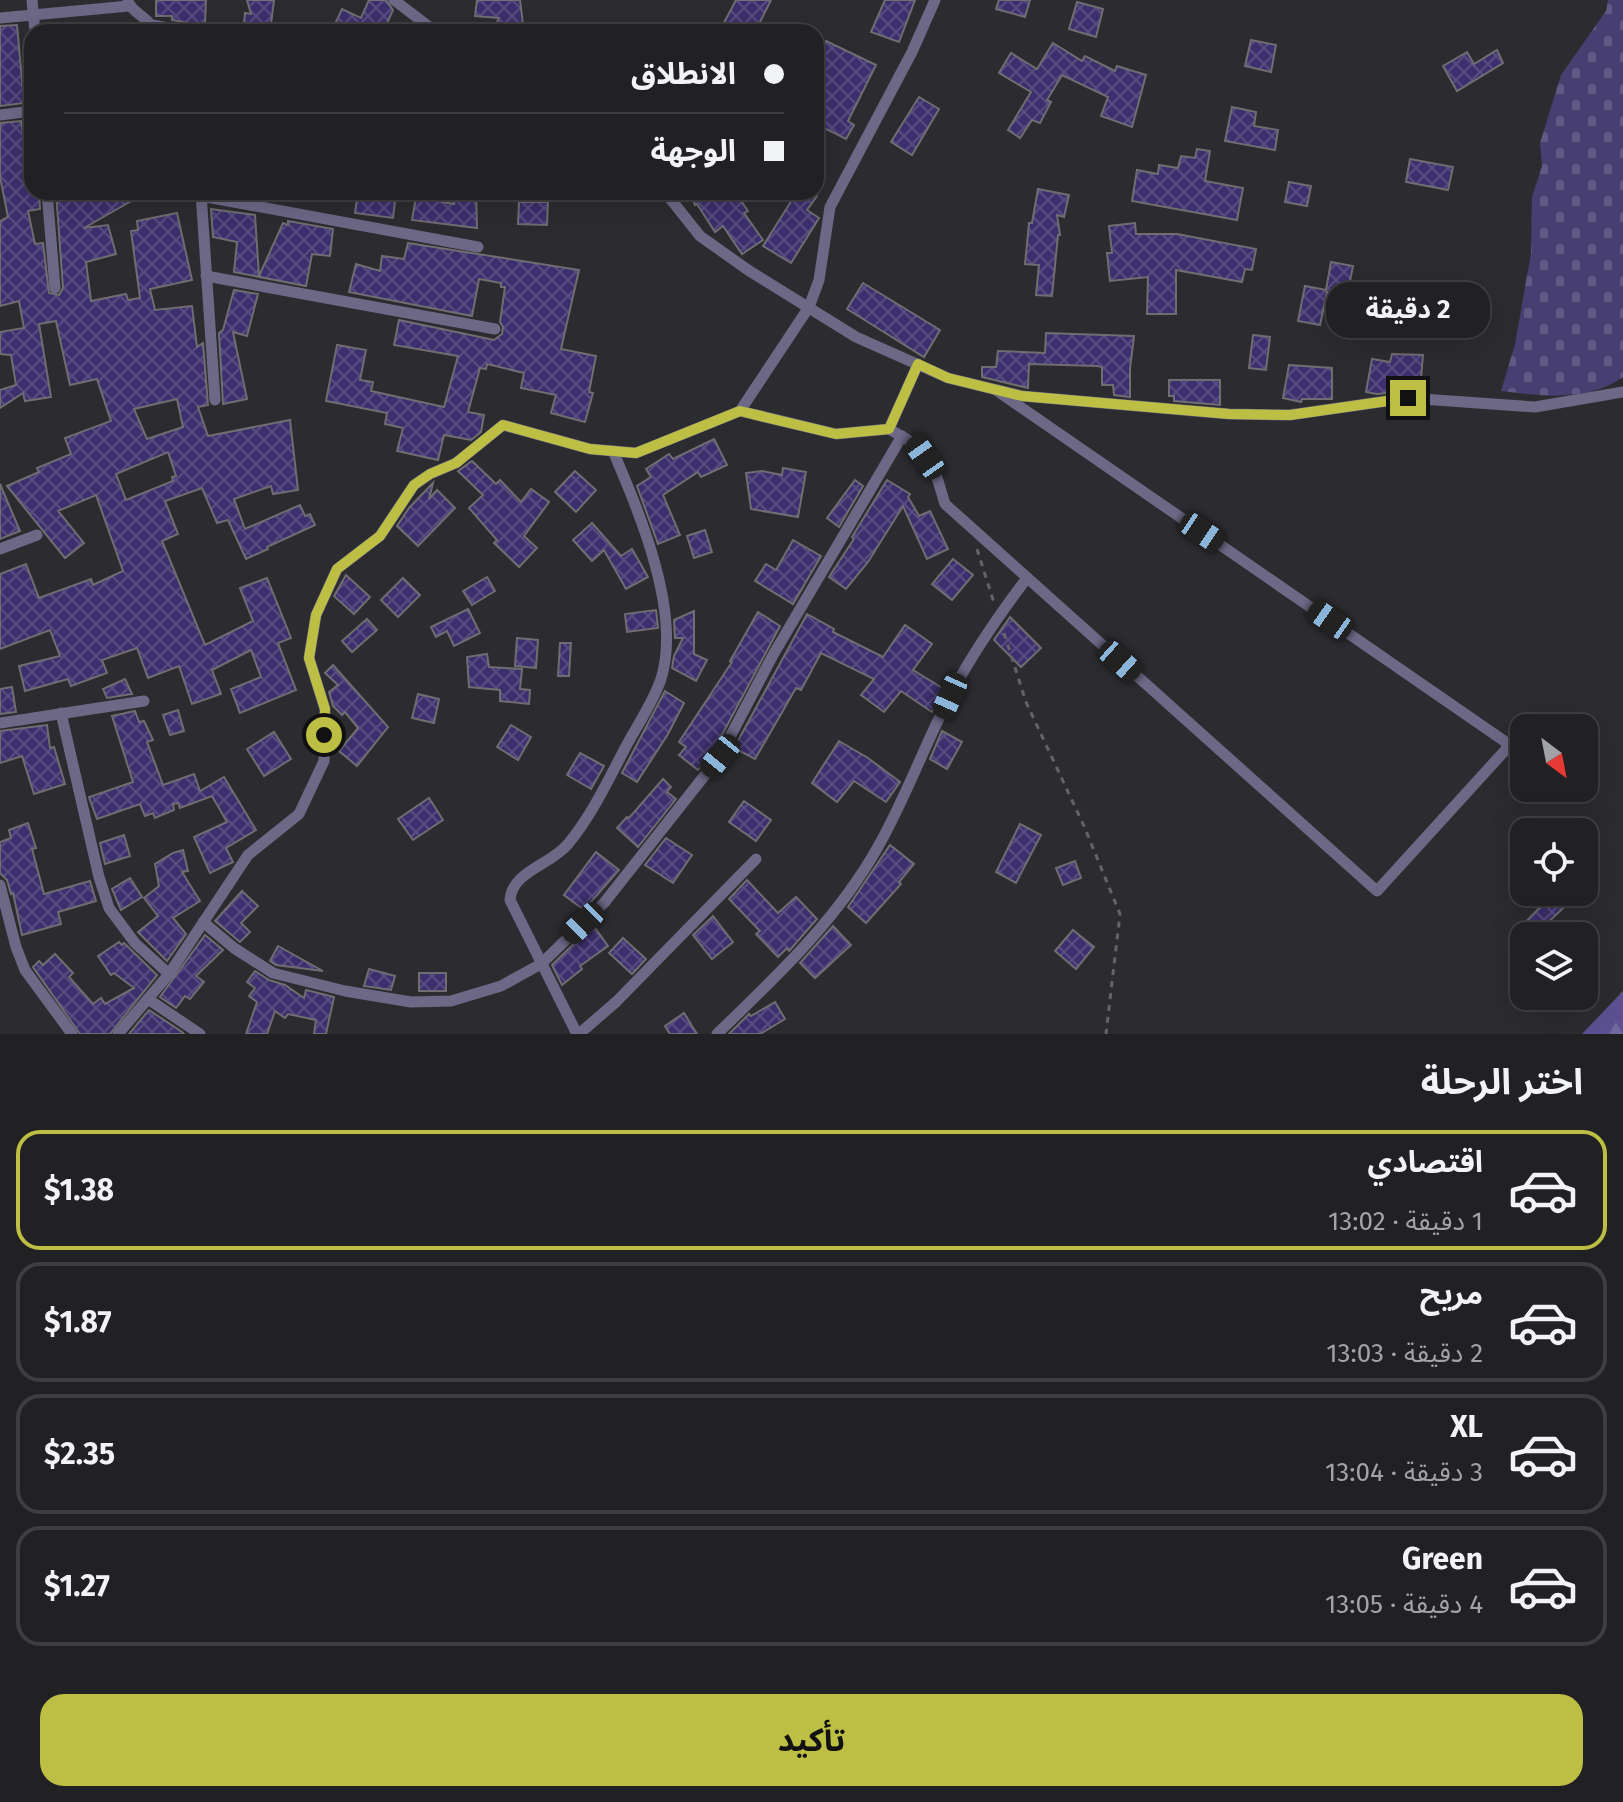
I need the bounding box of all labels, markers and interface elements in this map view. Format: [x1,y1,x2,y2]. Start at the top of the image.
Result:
text: الانطلاق [631,56,736,92]
text: الوجهة [651,133,736,169]
callout: 2 دقيقة [1326,282,1490,338]
text: 2 دقيقة [1365,294,1451,325]
route end [1390,380,1426,416]
car [901,430,949,484]
car [1175,509,1229,555]
car [1303,596,1357,644]
car [1094,636,1146,686]
car [929,669,971,723]
north arrow [1510,714,1598,802]
map controls [1510,714,1598,1010]
route start [306,717,342,753]
car [696,730,744,782]
button: locate [1510,818,1598,906]
car [557,898,609,948]
button: layers [1510,922,1598,1010]
text: اختر الرحلة [1421,1060,1583,1104]
text: اقتصادي [1368,1144,1483,1180]
icon: car [1507,1154,1579,1226]
text: $1.38 [44,1172,114,1208]
text: 1 دقيقة · 13:02 [1328,1206,1483,1237]
text: مريح [1420,1276,1483,1312]
icon: car [1507,1286,1579,1358]
text: $1.87 [44,1304,112,1340]
text: 2 دقيقة · 13:03 [1326,1338,1483,1369]
text: XL [1450,1409,1483,1445]
icon: car [1507,1418,1579,1490]
text: $2.35 [44,1436,115,1472]
text: 3 دقيقة · 13:04 [1325,1457,1483,1488]
text: Green [1402,1541,1483,1577]
icon: car [1507,1550,1579,1622]
text: $1.27 [44,1568,110,1604]
text: 4 دقيقة · 13:05 [1325,1589,1483,1620]
button: تأكيد [40,1694,1583,1786]

